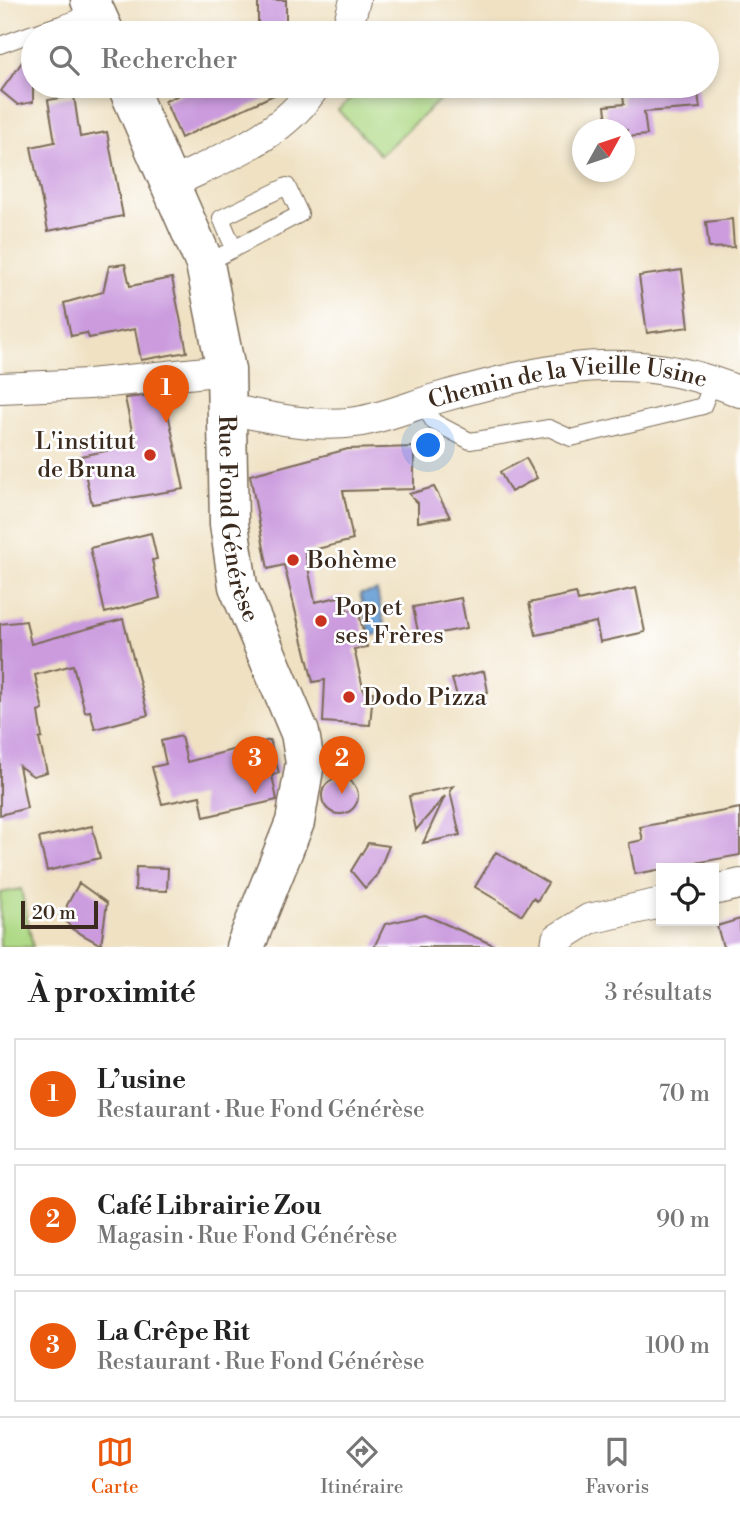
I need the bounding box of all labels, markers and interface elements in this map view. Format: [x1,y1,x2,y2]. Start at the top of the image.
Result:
search box [21,21,719,98]
icon: search [45,41,83,79]
text: Rechercher [101,44,237,76]
north arrow [572,119,635,182]
street label: Chemin de la Vieille Usine [425,352,711,416]
pin: 1 [143,365,189,423]
street label: Rue Fond Générèse [211,415,265,627]
place label: L'institut de Bruna [35,427,137,485]
your location [411,428,445,462]
marker: L'institut de Bruna [142,447,158,463]
place label: Bohème [306,546,397,576]
marker: Bohème [285,552,301,568]
place label: Pop et ses Frères [335,593,444,651]
marker: Pop et ses Frères [313,613,329,629]
place label: Dodo Pizza [363,683,488,713]
marker: Dodo Pizza [341,689,357,705]
pin: 3 [232,736,278,794]
pin: 2 [319,736,365,794]
map controls [656,863,719,926]
button: locate [656,863,719,926]
scale bar [21,898,98,930]
text: 20 m [32,901,76,925]
text: À proximité [28,974,196,1012]
text: 3 résultats [605,979,712,1007]
text: L’usine [97,1064,186,1096]
text: 1 [47,1080,59,1108]
text: 70 m [659,1080,710,1108]
text: Restaurant · Rue Fond Générèse [97,1096,425,1124]
text: Café Librairie Zou [97,1190,321,1222]
text: 2 [46,1206,60,1234]
text: 90 m [656,1206,710,1234]
text: Magasin · Rue Fond Générèse [97,1222,397,1250]
text: La Crêpe Rit [97,1316,250,1348]
text: 3 [46,1332,60,1360]
text: 100 m [645,1332,710,1360]
text: Restaurant · Rue Fond Générèse [97,1348,425,1376]
tab: Carte [91,1433,139,1499]
tab: Itinéraire [321,1433,403,1499]
tab: Favoris [585,1433,649,1499]

